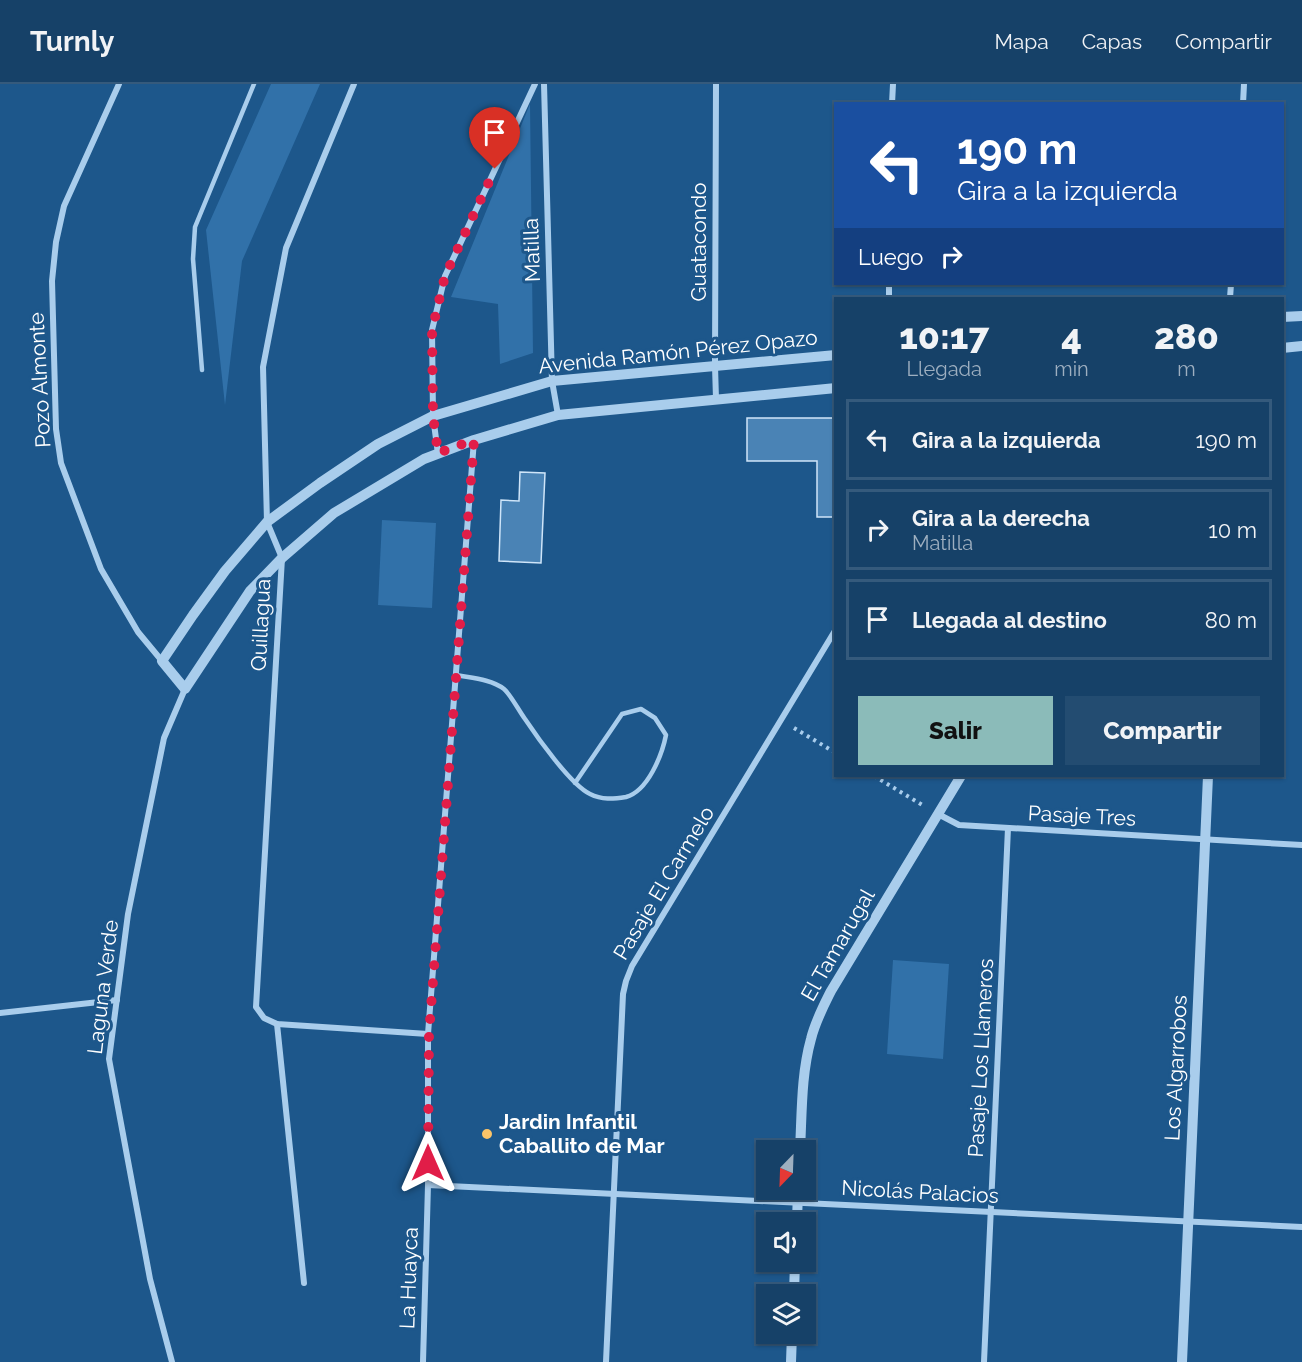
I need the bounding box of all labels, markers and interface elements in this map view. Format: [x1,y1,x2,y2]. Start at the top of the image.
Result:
text: Turnly [30,25,114,58]
text: Mapa [994,29,1049,54]
text: Capas [1082,29,1142,54]
text: Compartir [1175,29,1272,54]
pin [469,107,520,169]
icon: arrive [478,116,511,149]
text: 190 m [957,125,1077,174]
icon: left [858,126,936,204]
text: Gira a la izquierda [957,175,1178,206]
street label: Guatacondo [686,182,711,302]
street label: Matilla [518,218,545,283]
icon: right [935,240,968,273]
text: Luego [858,244,923,270]
street label: Pozo Almonte [23,312,56,448]
text: 10:17 [899,315,989,357]
text: 4 [1061,315,1082,357]
text: 280 [1154,315,1219,357]
street label: Avenida Ramón Pérez Opazo [537,324,819,379]
text: Llegada [906,357,982,381]
text: min [1054,357,1089,381]
text: m [1177,357,1196,381]
icon: left [861,423,894,456]
text: Gira a la izquierda [912,427,1101,453]
text: 190 m [1195,427,1257,453]
text: Gira a la derecha [912,505,1090,531]
icon: right [861,513,894,546]
text: 10 m [1208,517,1257,543]
text: Matilla [912,531,973,555]
street label: Quillagua [246,578,275,672]
icon: arrive [861,603,894,636]
text: Llegada al destino [912,607,1107,633]
text: 80 m [1205,607,1257,633]
button: Salir [858,696,1053,765]
button: Compartir [1065,696,1260,765]
street label: Pasaje Tres [1027,800,1137,831]
street label: Pasaje El Carmelo [608,801,719,964]
street label: El Tamarugal [795,884,880,1005]
street label: Laguna Verde [82,918,123,1056]
street label: Pasaje Los Llameros [963,958,998,1158]
street label: Los Algarrobos [1159,994,1192,1142]
place label: Jardin Infantil Caballito de Mar [499,1109,665,1158]
marker: Jardin Infantil Caballito de Mar [480,1127,494,1141]
position arrow [396,1131,460,1195]
north arrow [756,1140,816,1200]
map controls [756,1140,816,1344]
street label: Nicolás Palacios [841,1175,999,1208]
button: sound [756,1212,816,1272]
street label: La Huayca [394,1227,423,1329]
button: layers [756,1284,816,1344]

